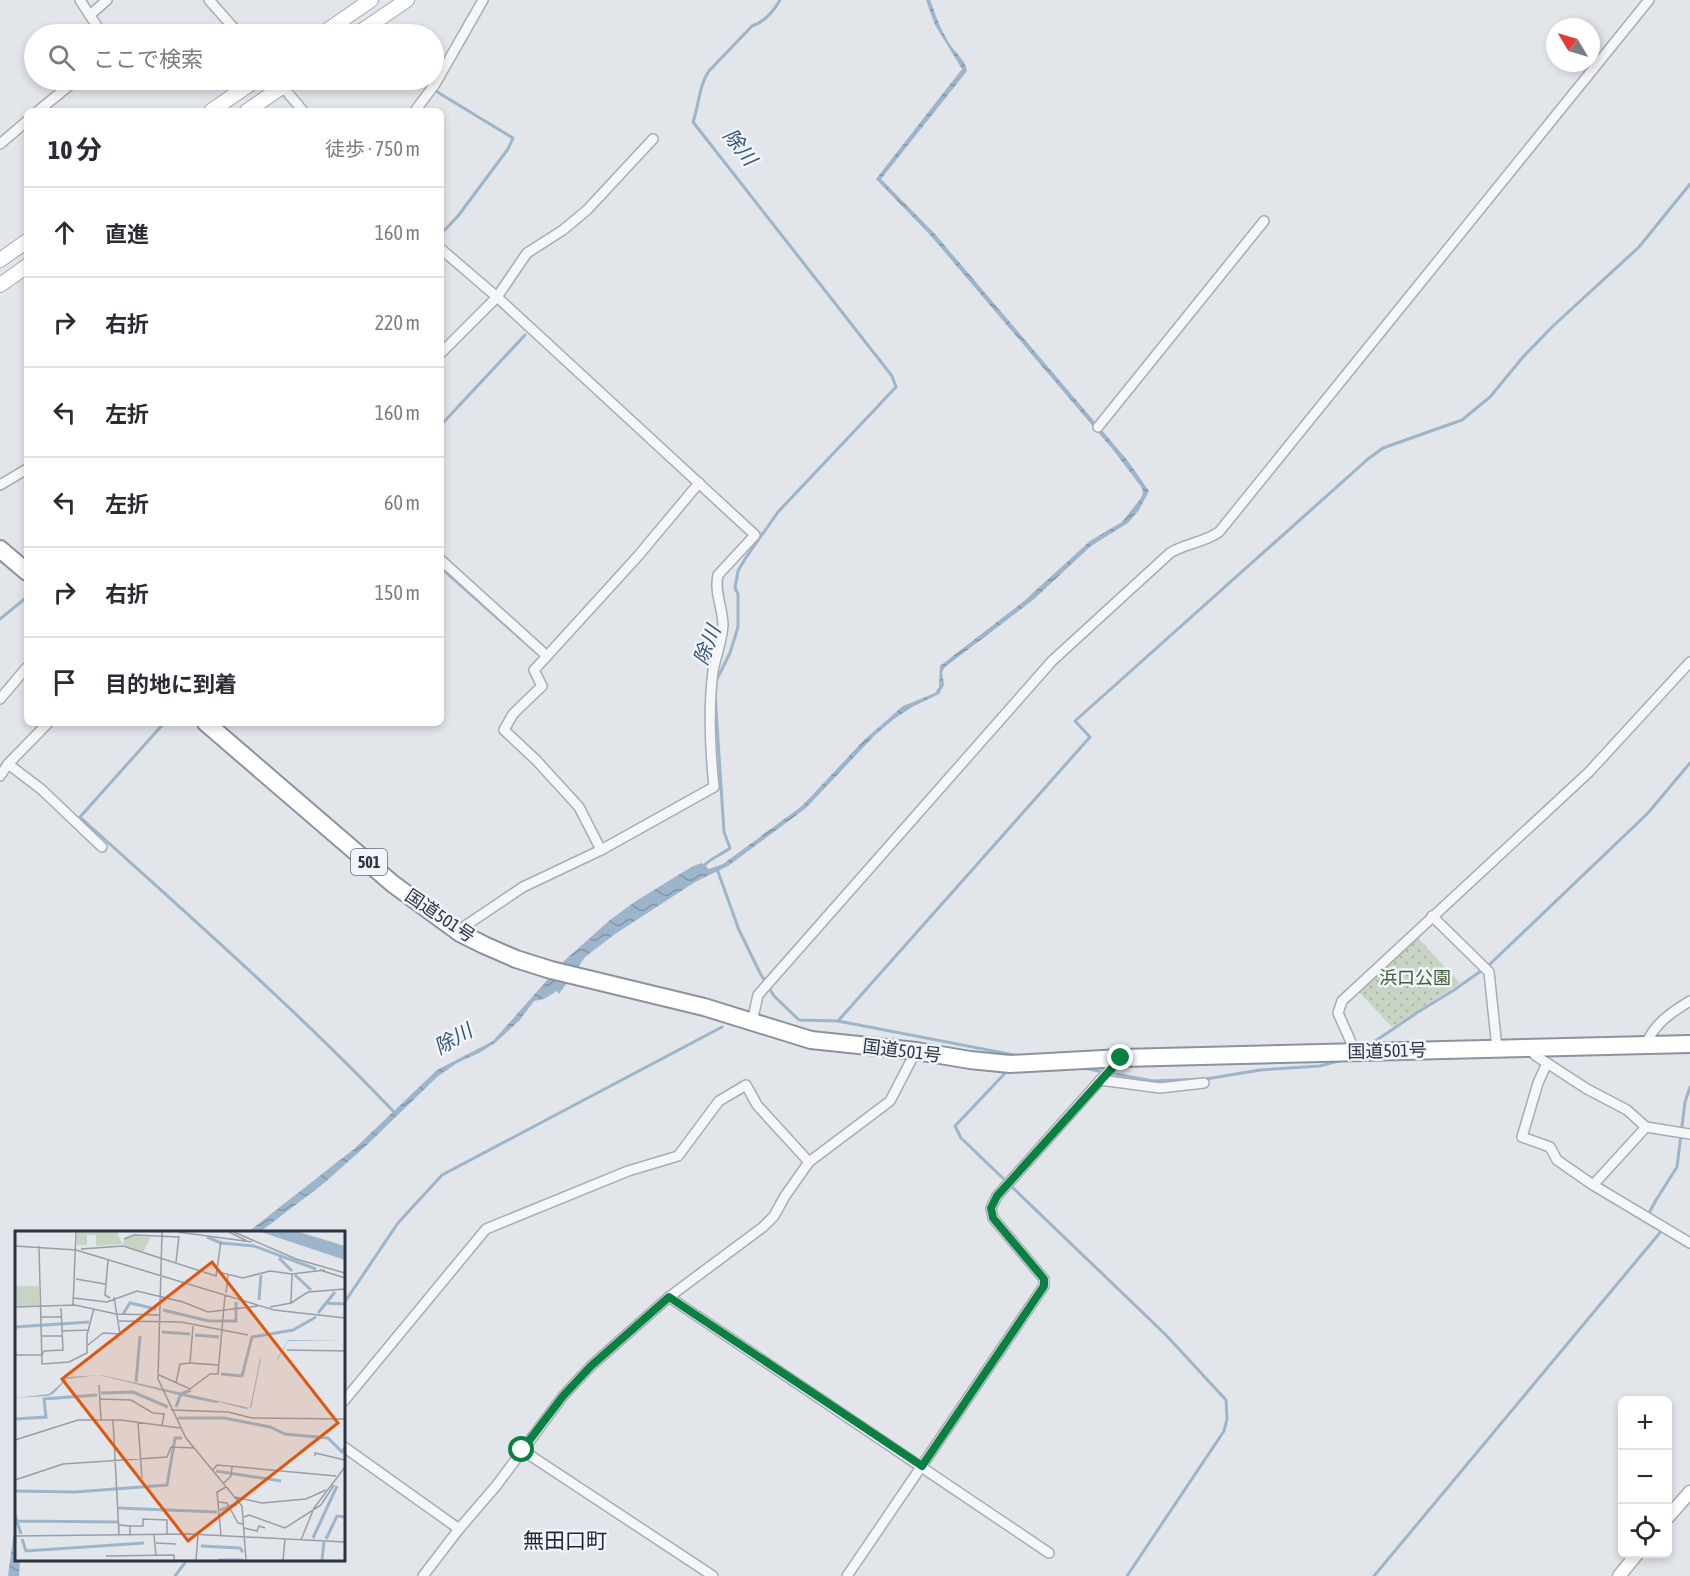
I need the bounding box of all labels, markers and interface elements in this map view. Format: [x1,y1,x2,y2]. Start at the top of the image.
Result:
north arrow [1546,18,1600,72]
search box [24,24,444,90]
icon: search [45,41,78,74]
text: ここで検索 [93,46,203,72]
water label: 除川 [719,124,763,171]
text: 10 分 [48,135,102,165]
text: 徒歩 · 750 m [325,137,420,160]
icon: ahead [48,216,81,249]
text: 直進 [105,221,149,247]
text: 160 m [375,221,420,244]
icon: right [48,306,81,339]
text: 右折 [105,311,149,337]
text: 220 m [375,311,420,334]
icon: left [48,396,81,429]
text: 左折 [105,401,149,427]
text: 160 m [375,401,420,424]
icon: left [48,486,81,519]
text: 左折 [105,491,149,517]
text: 60 m [384,491,420,514]
icon: right [48,576,81,609]
text: 右折 [105,581,149,607]
text: 150 m [375,581,420,604]
water label: 除川 [689,620,725,668]
icon: arrive [48,666,81,699]
text: 目的地に到着 [105,671,237,697]
road number: 501 [351,849,387,875]
street label: 国道501号 [401,885,479,946]
park label: 浜口公園 [1379,967,1451,988]
water label: 除川 [430,1018,478,1059]
street label: 国道501号 [861,1035,943,1066]
street label: 国道501号 [1347,1039,1427,1062]
route end [1107,1044,1133,1070]
inset map [15,1231,345,1561]
map controls [1618,1396,1672,1558]
button: + [1618,1396,1672,1450]
route start [508,1436,534,1462]
button: − [1618,1450,1672,1504]
button: locate [1618,1504,1672,1558]
district label: 無田口町 [523,1528,607,1552]

